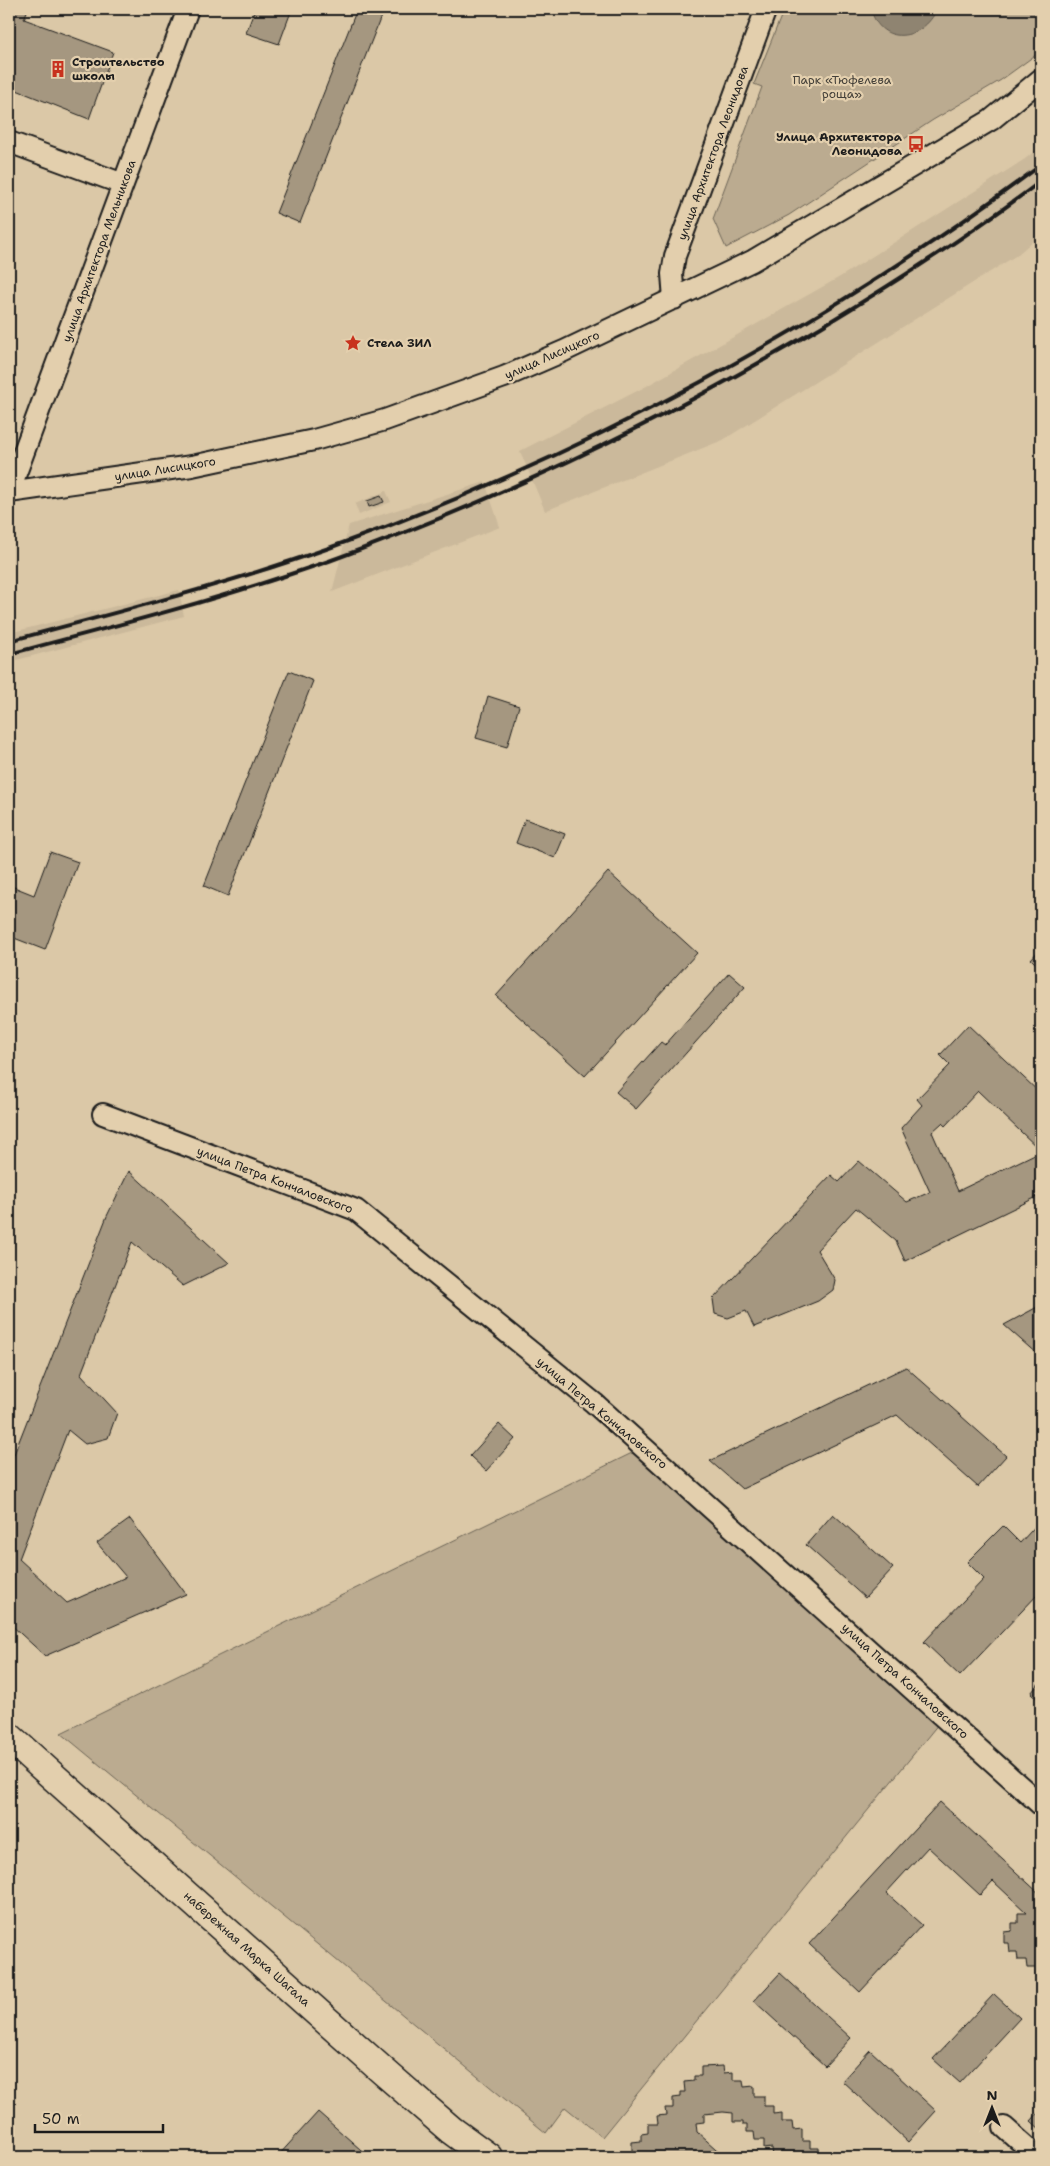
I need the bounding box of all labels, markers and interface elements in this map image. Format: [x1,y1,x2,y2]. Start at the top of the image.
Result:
place label: Строительство школы [72,54,165,84]
building icon: Строительство школы [48,59,68,79]
street label: улица Архитектора Леонидова [674,63,752,242]
park label: Парк «Тюфелева роща» [793,72,892,102]
place label: Улица Архитектора Леонидова [776,129,903,159]
bus stop icon: Улица Архитектора Леонидова [906,134,926,154]
street label: улица Архитектора Мельникова [59,157,140,344]
street label: улица Лисицкого [502,327,602,383]
place icon: Стела ЗИЛ [343,333,363,353]
place label: Стела ЗИЛ [367,335,432,351]
street label: улица Лисицкого [113,453,217,485]
street label: улица Петра Кончаловского [195,1143,355,1217]
street label: улица Петра Кончаловского [533,1354,671,1472]
street label: улица Петра Кончаловского [838,1620,972,1742]
street label: набережная Марка Шагала [180,1888,314,2010]
north arrow [968,2084,1018,2134]
text: N [986,2086,998,2104]
scale bar [35,2101,162,2133]
text: 50 m [42,2109,80,2129]

